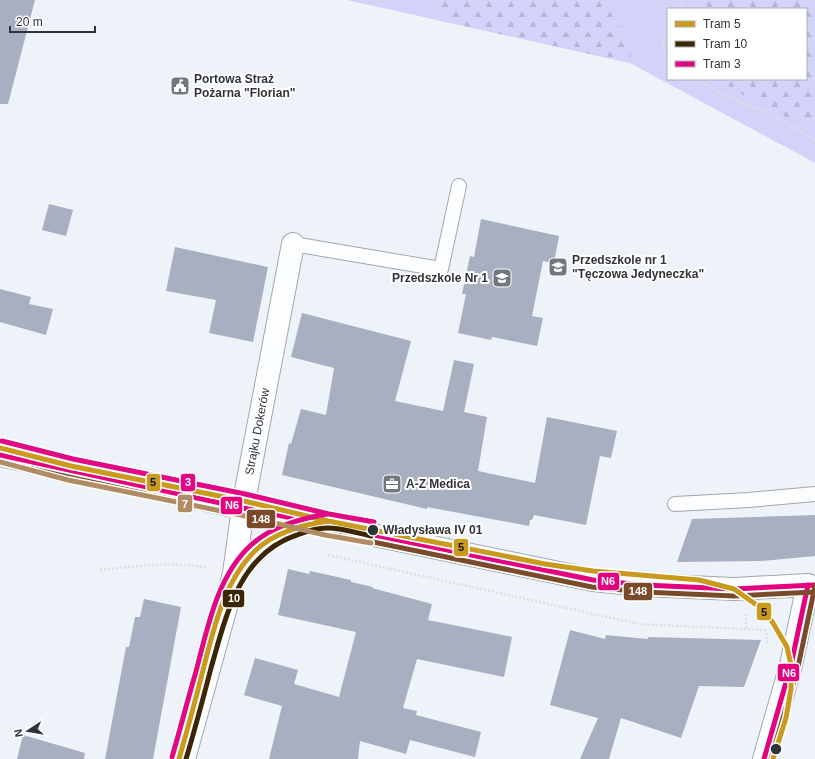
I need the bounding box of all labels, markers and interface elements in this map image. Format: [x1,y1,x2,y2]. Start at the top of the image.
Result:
scale bar [10,8,95,34]
legend [667,8,807,80]
text: 20 m [16,15,43,29]
text: Tram 5 [703,17,741,31]
text: Tram 10 [703,37,748,51]
text: Tram 3 [703,57,741,71]
place label: Portowa Straż Pożarna "Florian" [194,72,295,100]
public building icon: Portowa Straż Pożarna "Florian" [169,75,191,97]
place label: Przedszkole nr 1 "Tęczowa Jedyneczka" [572,253,704,281]
school or university icon: Przedszkole nr 1 "Tęczowa Jedyneczka" [547,256,569,278]
school or university icon: Przedszkole Nr 1 [491,267,513,289]
place label: Przedszkole Nr 1 [392,271,488,285]
street label: Strajku Dokerów [242,387,272,476]
line badge: 5 [146,473,161,492]
line badge: 3 [180,473,196,492]
office icon: A-Z Medica [381,473,403,495]
text: 5 [150,476,156,488]
text: 3 [185,476,191,488]
place label: A-Z Medica [406,477,470,491]
line badge: 7 [177,494,193,513]
line badge: N6 [220,496,243,515]
text: 7 [182,498,188,510]
text: N6 [225,499,239,511]
line badge: 148 [246,509,276,529]
text: 148 [252,513,270,525]
marker: Władysława IV 01 [366,523,380,537]
place label: Władysława IV 01 [383,523,483,537]
line badge: 5 [453,538,469,557]
text: 5 [458,541,464,553]
line badge: N6 [597,572,620,591]
text: N6 [601,575,615,587]
line badge: 148 [623,582,653,601]
text: 148 [629,585,647,597]
line badge: 10 [222,589,245,608]
text: 10 [228,592,240,604]
line badge: 5 [756,602,772,621]
text: 5 [761,606,767,618]
line badge: N6 [777,663,800,682]
text: N6 [782,667,796,679]
north arrow [8,711,48,751]
text: N [12,728,25,738]
unlabelled marker [769,742,783,756]

